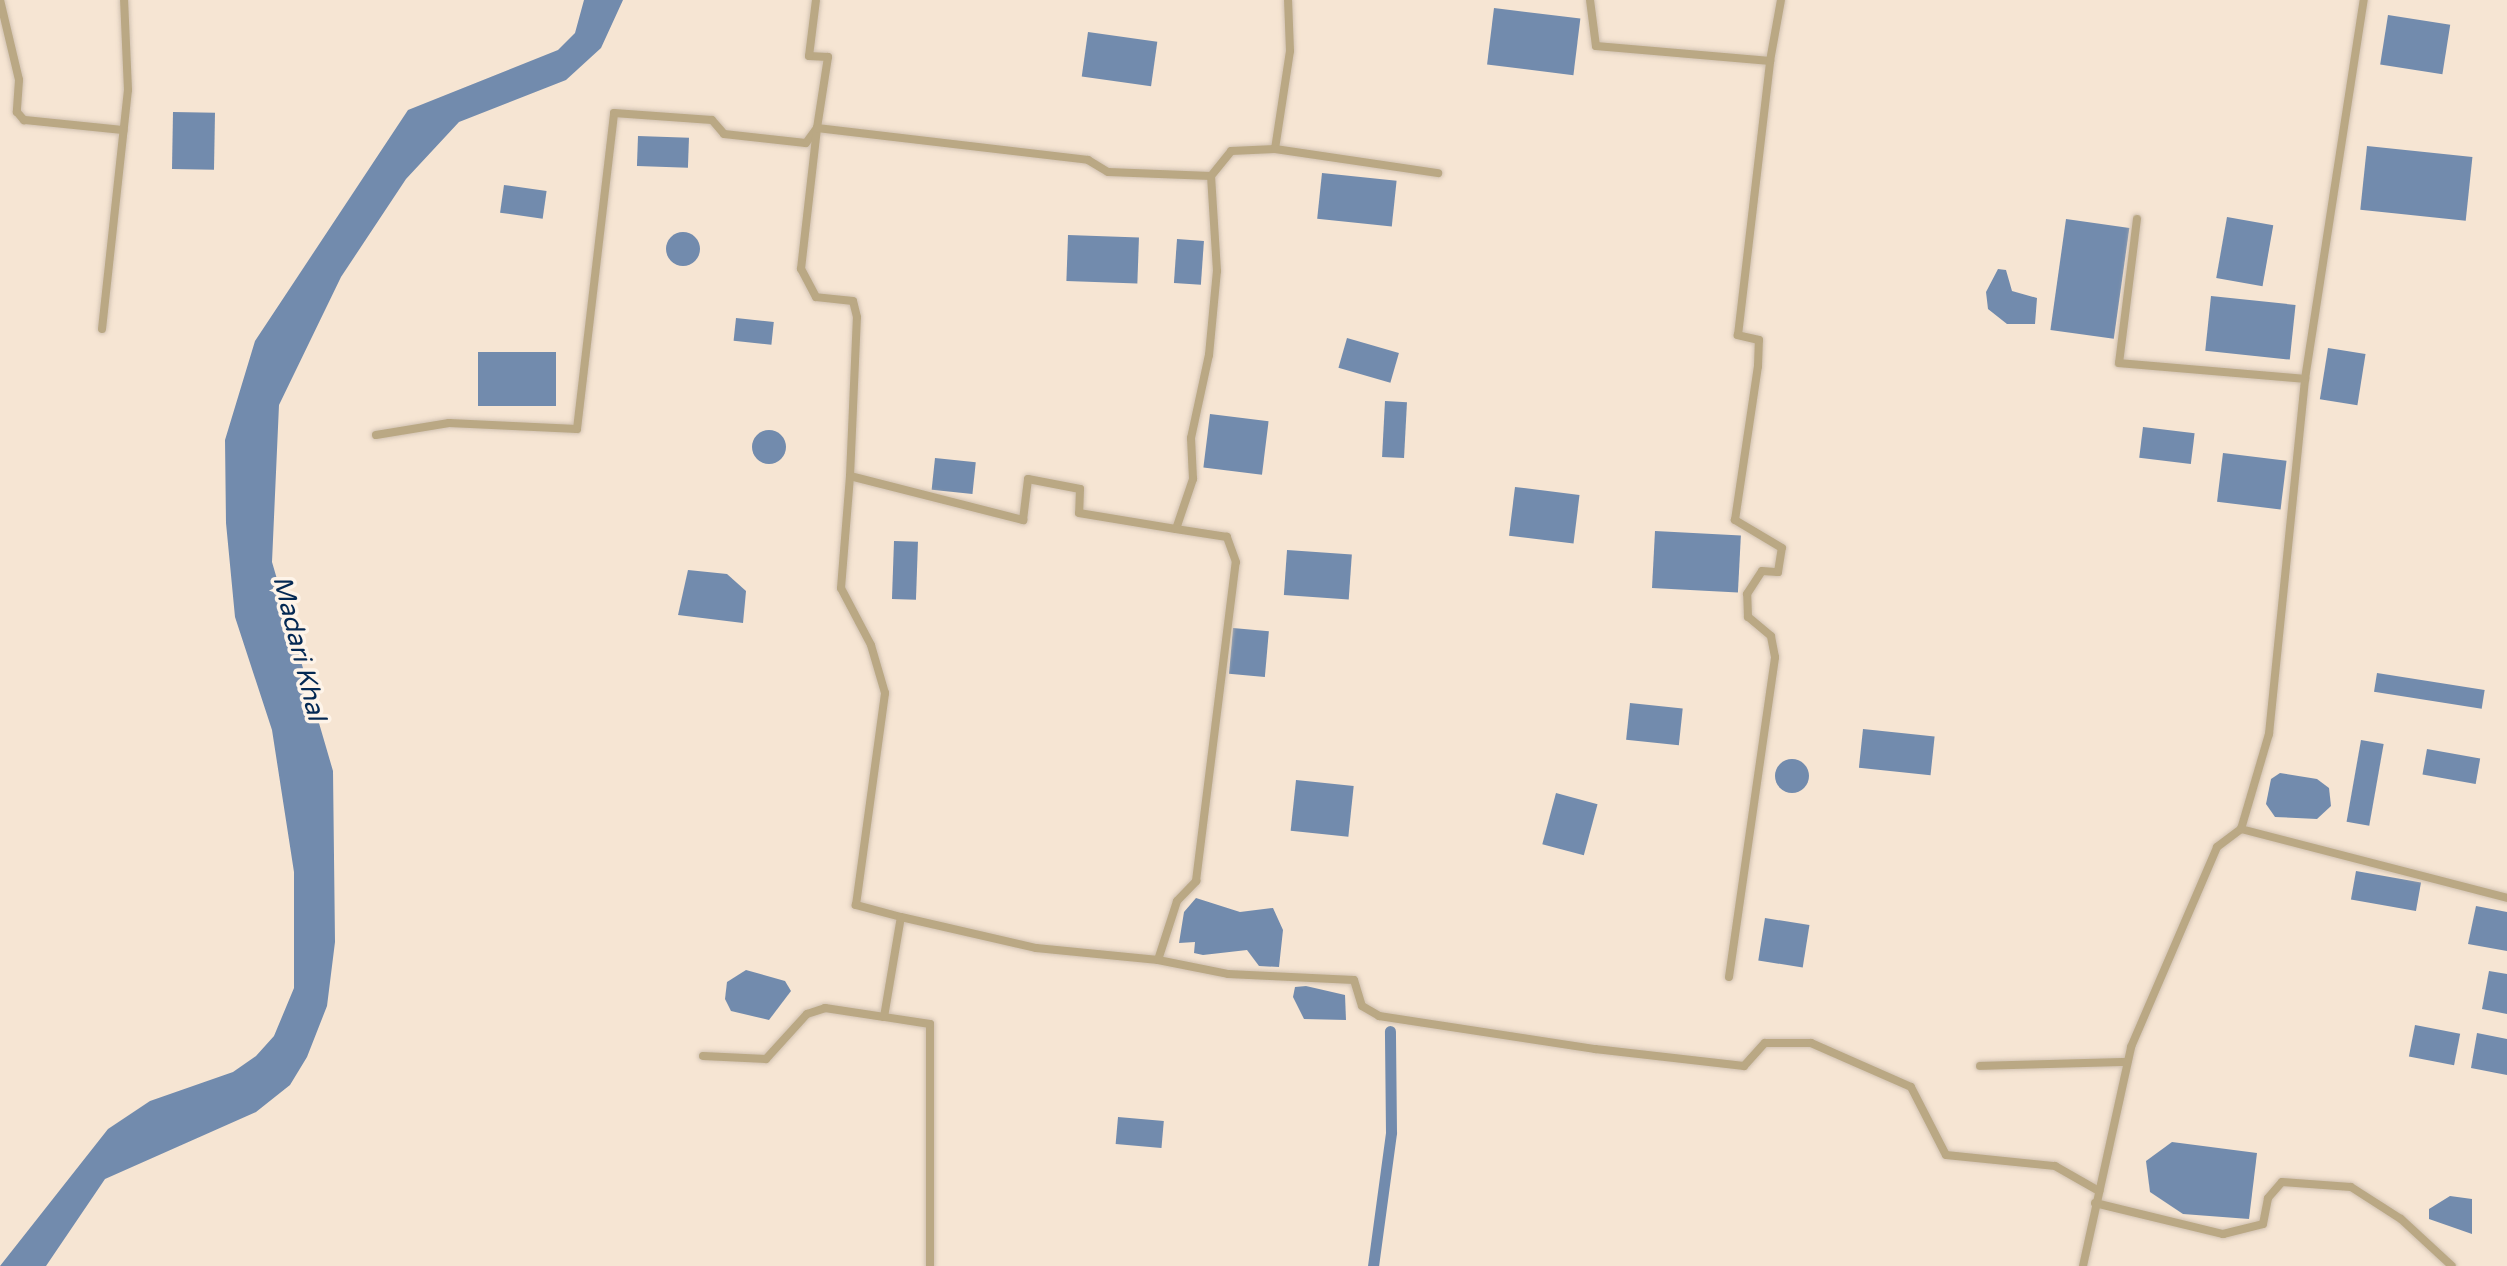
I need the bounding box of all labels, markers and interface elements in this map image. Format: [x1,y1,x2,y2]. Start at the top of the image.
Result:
water label: Madari Khal [266,572,332,724]

